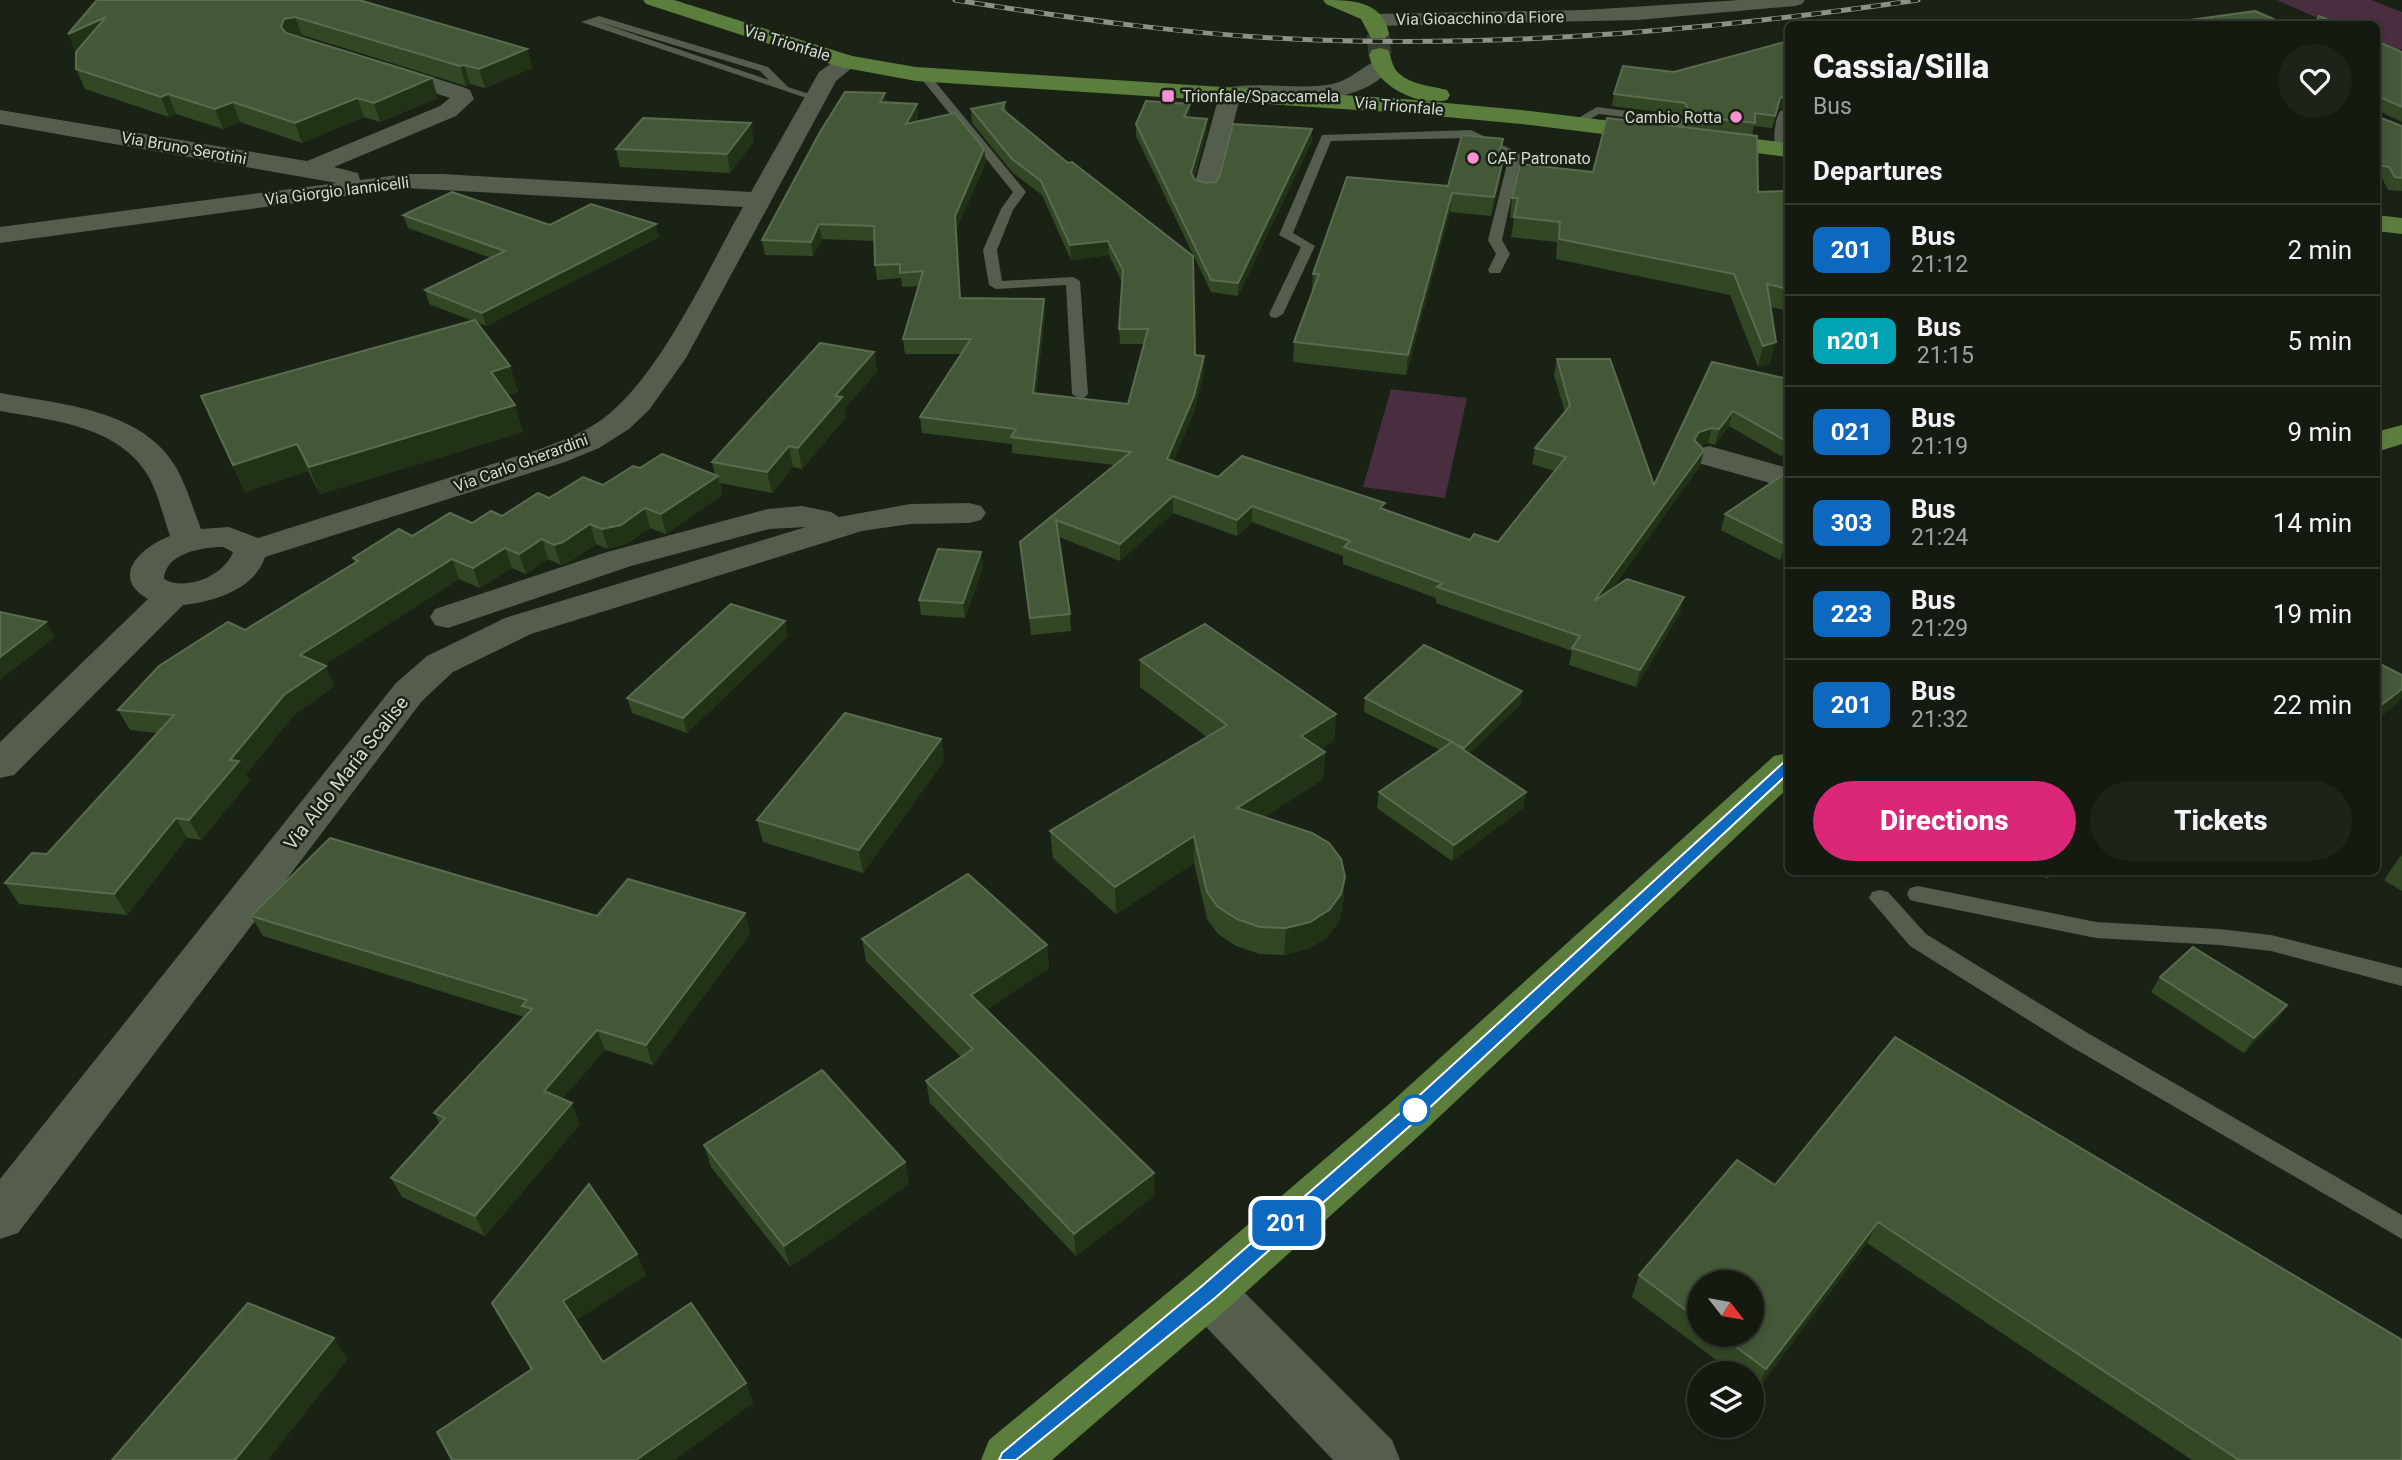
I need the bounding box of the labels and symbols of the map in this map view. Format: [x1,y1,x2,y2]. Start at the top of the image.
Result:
street label: Via Gioacchino da Fiore [1396,7,1564,29]
street label: Via Trionfale [742,21,832,65]
place label: Trionfale/Spaccamela [1182,87,1339,106]
marker: Trionfale/Spaccamela [1160,88,1176,104]
street label: Via Trionfale [1354,93,1444,119]
place label: Cambio Rotta [1625,108,1722,127]
marker: Cambio Rotta [1728,109,1744,125]
street label: Via Bruno Serotini [120,128,248,168]
place label: CAF Patronato [1487,149,1591,168]
marker: CAF Patronato [1465,150,1481,166]
street label: Via Giorgio Iannicelli [264,173,410,209]
street label: Via Carlo Gherardini [451,430,591,496]
street label: Via Aldo Maria Scalise [279,692,413,854]
unlabelled marker [1400,1095,1430,1125]
line badge: 201 [1247,1200,1327,1246]
north arrow [1687,1270,1764,1348]

